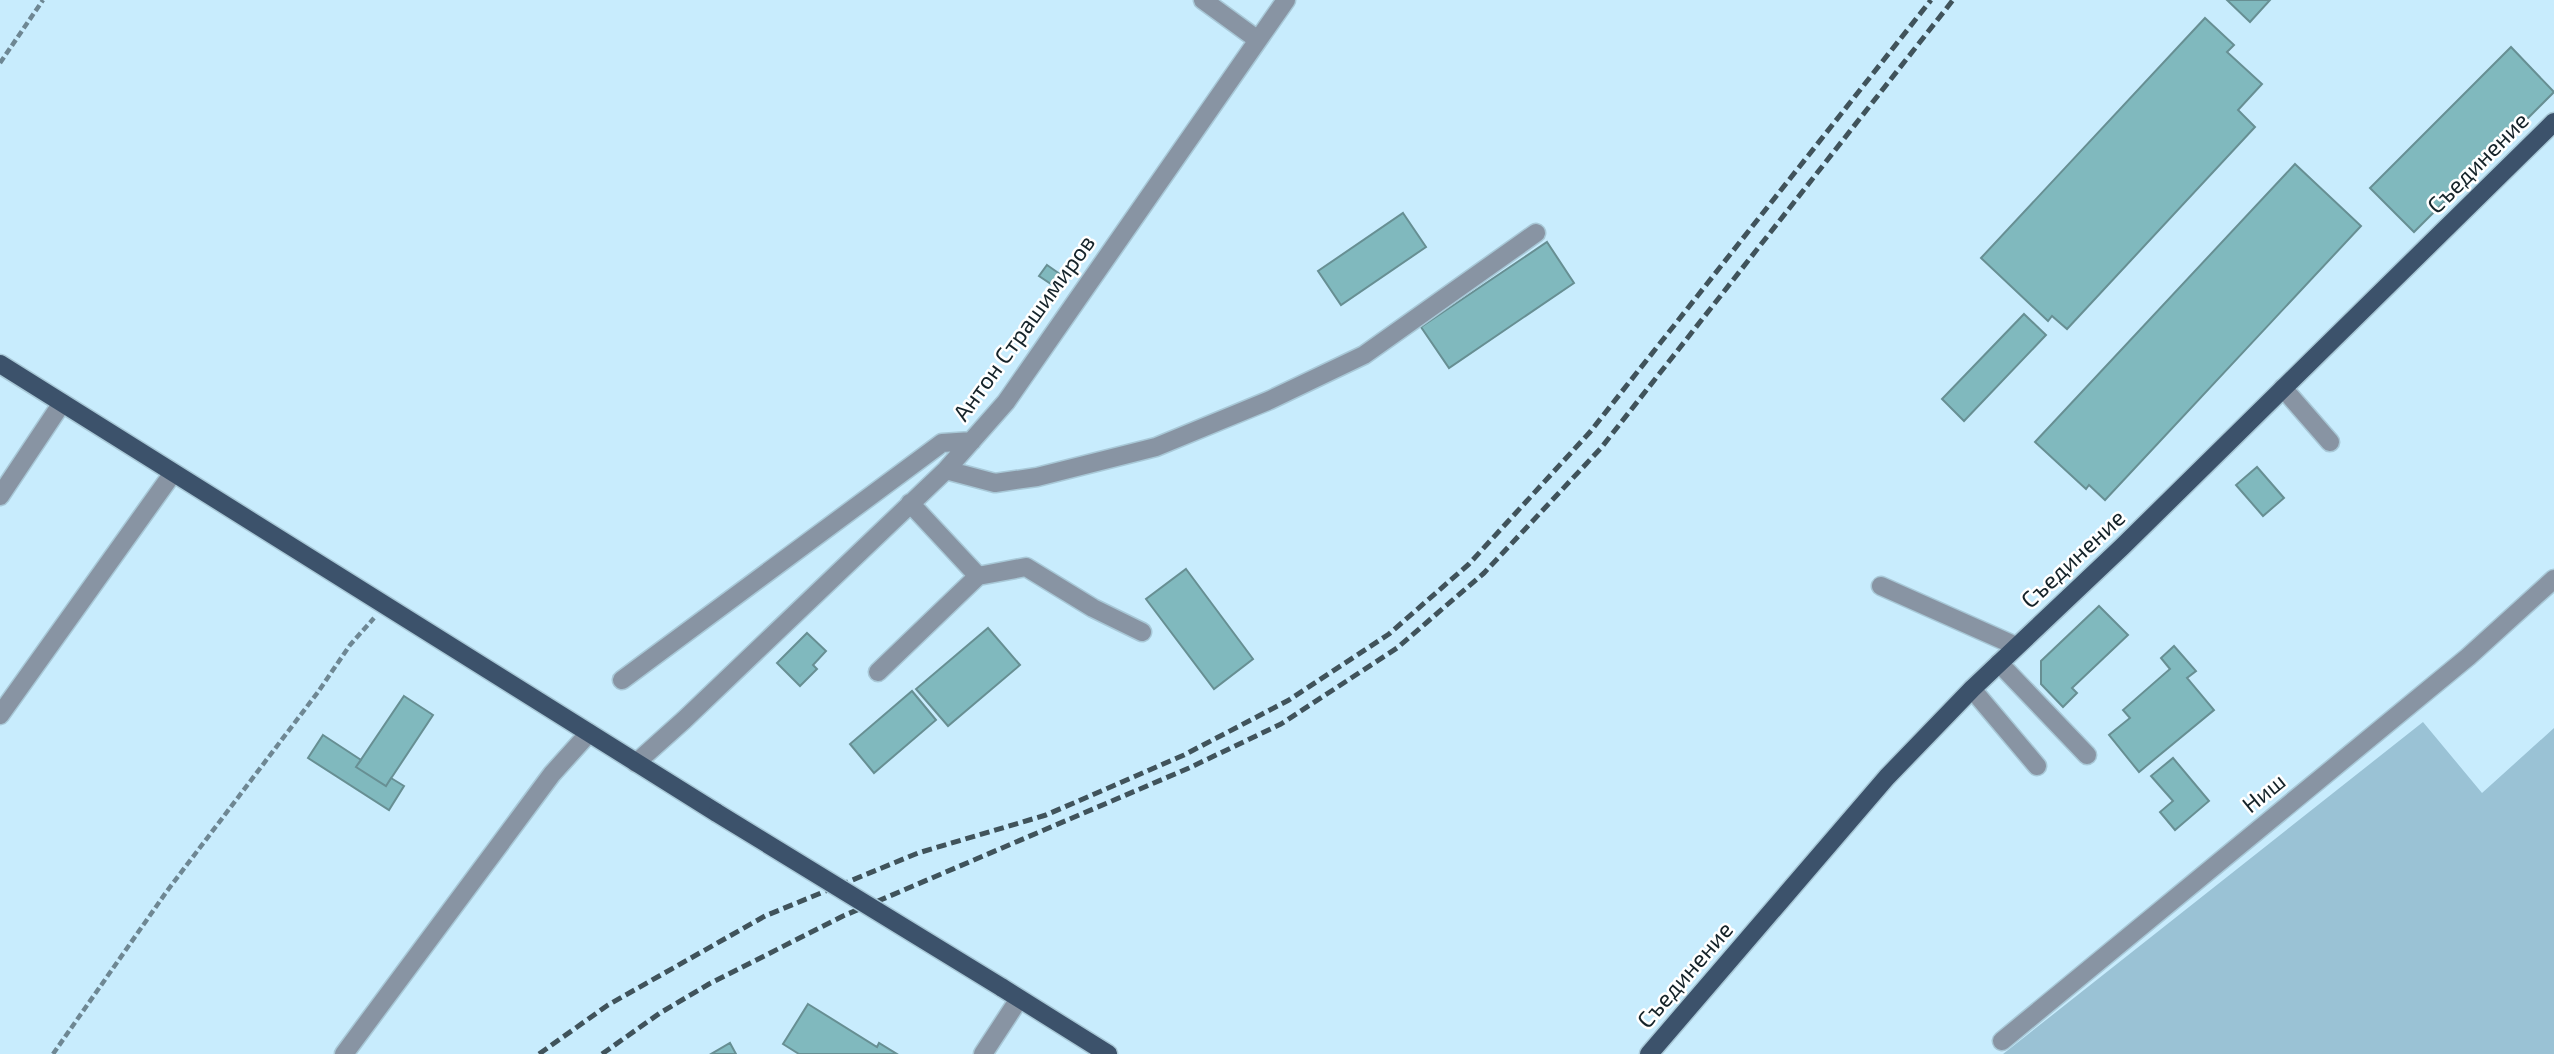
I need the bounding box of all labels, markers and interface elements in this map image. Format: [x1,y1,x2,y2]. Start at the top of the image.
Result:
street label: Съединение [2421,106,2534,219]
street label: Антон Страшимиров [946,229,1100,426]
street label: Съединение [2015,503,2130,614]
street label: Ниш [2236,766,2291,818]
street label: Съединение [1630,915,1738,1033]

